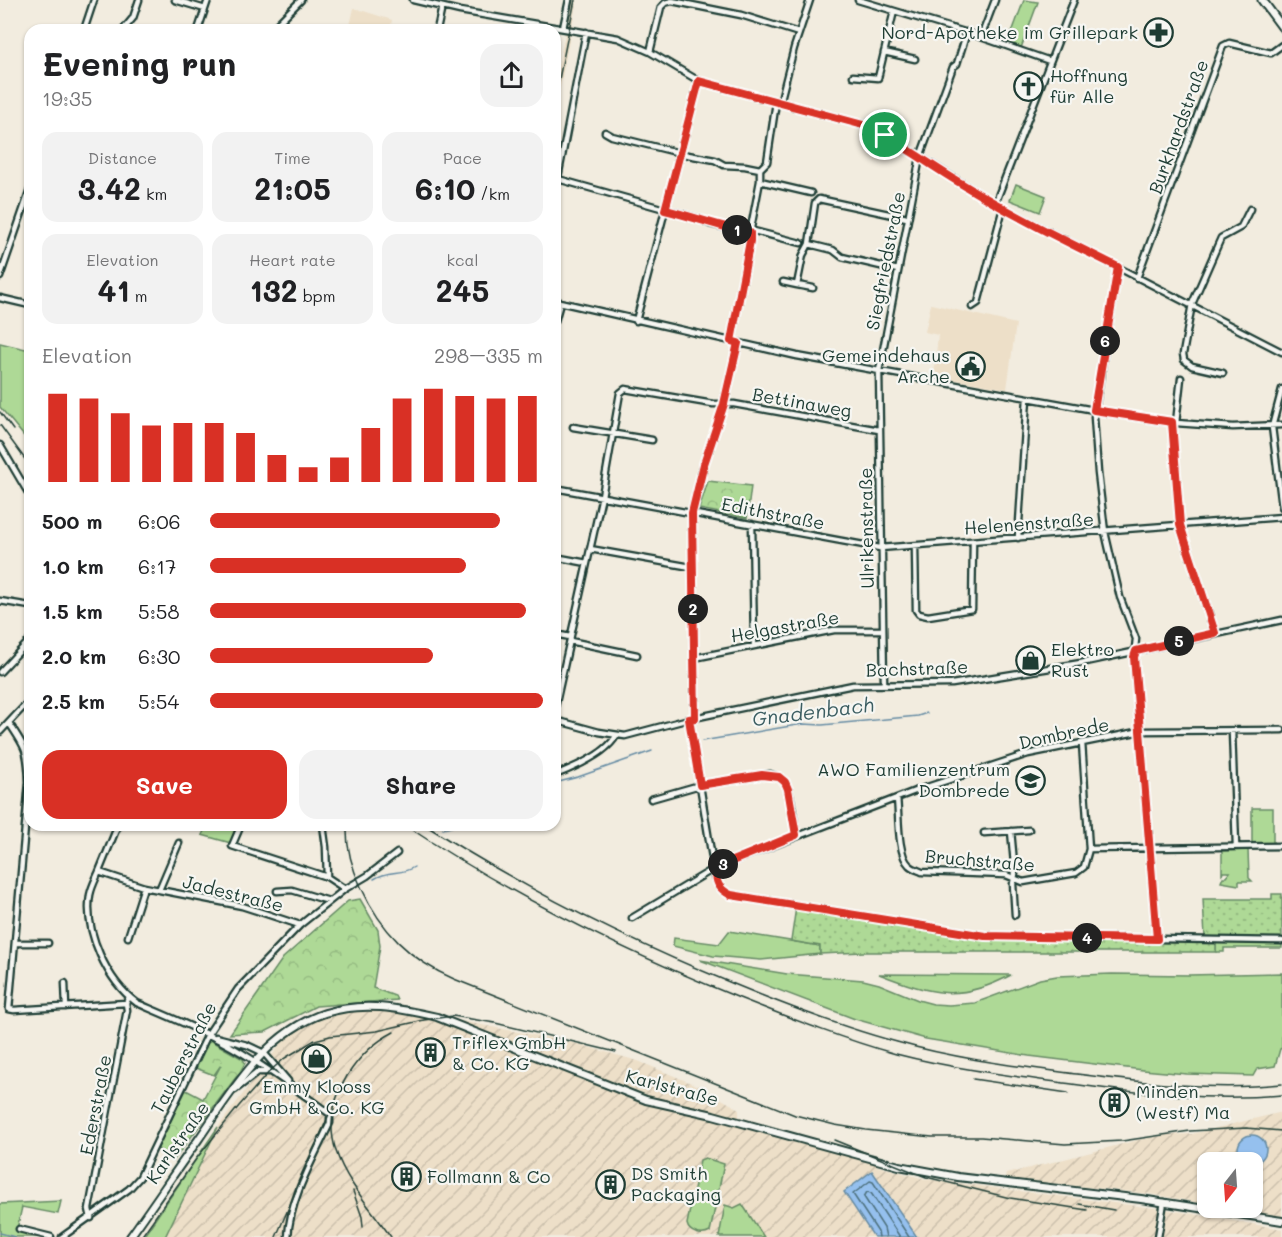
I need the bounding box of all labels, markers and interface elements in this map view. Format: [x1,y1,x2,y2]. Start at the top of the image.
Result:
pharmacy icon: Nord-Apotheke im Grillepark [1143,17,1175,49]
place label: Nord-Apotheke im Grillepark [882,20,1138,44]
text: Evening run [42,41,236,84]
button: share [480,44,543,107]
street label: Burkhardstraße [1143,56,1213,197]
place label: Hoffnung für Alle [1050,63,1128,108]
church icon: Hoffnung für Alle [1013,70,1045,102]
text: 19:35 [42,85,92,111]
pin [859,109,910,160]
icon: arrive [868,118,901,151]
text: Distance [88,147,157,168]
text: Time [274,147,311,168]
text: Pace [443,147,482,168]
text: 3.42 [78,168,141,208]
text: 21:05 [254,168,331,208]
text: 6:10 [415,168,475,208]
text: km [141,183,167,204]
text: /km [475,183,510,204]
street label: Siegfriedstraße [860,189,910,332]
pin: 1 [722,215,752,245]
text: 1 [733,219,741,240]
text: Elevation [87,249,158,270]
text: Heart rate [249,249,336,270]
text: kcal [447,249,478,270]
text: 41 [97,270,130,310]
text: 132 [250,270,298,310]
text: 245 [436,270,489,310]
text: m [130,285,148,306]
text: bpm [298,285,336,306]
pin: 6 [1090,326,1120,356]
text: 6 [1100,330,1110,351]
text: Elevation [42,342,132,368]
text: 298–335 m [434,342,543,368]
place label: Gemeindehaus Arche [822,343,950,388]
public building icon: Gemeindehaus Arche [955,350,987,382]
street label: Bettinaweg [751,381,854,423]
street label: Ulrikenstraße [853,467,879,589]
street label: Edithstraße [719,491,827,535]
street label: Helenenstraße [963,506,1095,540]
text: 500 m [42,508,102,534]
text: 6:06 [138,508,181,534]
text: 1.0 km [42,553,104,579]
text: 6:17 [138,553,176,579]
pin: 2 [678,594,708,624]
text: 1.5 km [42,598,103,624]
text: 5:58 [138,598,180,624]
text: 2 [689,598,697,619]
street label: Helgastraße [729,605,841,647]
pin: 5 [1164,626,1194,656]
text: 5 [1174,630,1184,651]
place label: Elektro Rust [1051,637,1114,682]
text: 2.0 km [42,643,106,669]
text: 6:30 [138,643,180,669]
shop icon: Elektro Rust [1014,644,1046,676]
street label: Bachstraße [865,654,969,682]
text: 2.5 km [42,688,105,714]
text: 5:54 [138,688,179,714]
water label: Gnadenbach [750,691,875,731]
street label: Dombrede [1017,712,1111,754]
button: Save [42,750,287,819]
button: Share [299,750,543,819]
place label: AWO Familienzentrum Dombrede [817,757,1010,802]
school or university icon: AWO Familienzentrum Dombrede [1015,764,1047,796]
street label: Bruchstraße [924,843,1036,877]
pin: 3 [708,849,738,879]
text: 3 [718,853,728,874]
street label: Jadestraße [180,869,286,917]
pin: 4 [1072,923,1102,953]
text: 4 [1082,927,1092,948]
street label: Tauberstraße [145,998,222,1117]
place label: Triflex GmbH & Co. KG [452,1030,566,1075]
building icon: Triflex GmbH & Co. KG [415,1037,447,1069]
shop icon: Emmy Klooss GmbH & Co. KG [301,1042,333,1074]
street label: Ederstraße [74,1053,116,1157]
street label: Karlstraße [623,1063,721,1111]
place label: Emmy Klooss GmbH & Co. KG [249,1074,385,1119]
place label: Minden (Westf) Ma [1136,1079,1230,1124]
building icon: Minden (Westf) Ma [1099,1086,1131,1118]
street label: Karlstraße [140,1097,214,1188]
north arrow [1197,1152,1263,1218]
map controls [1197,1152,1263,1218]
building icon: Follmann & Co [390,1161,422,1193]
place label: DS Smith Packaging [631,1161,721,1206]
place label: Follmann & Co [427,1164,551,1188]
building icon: DS Smith Packaging [594,1168,626,1200]

